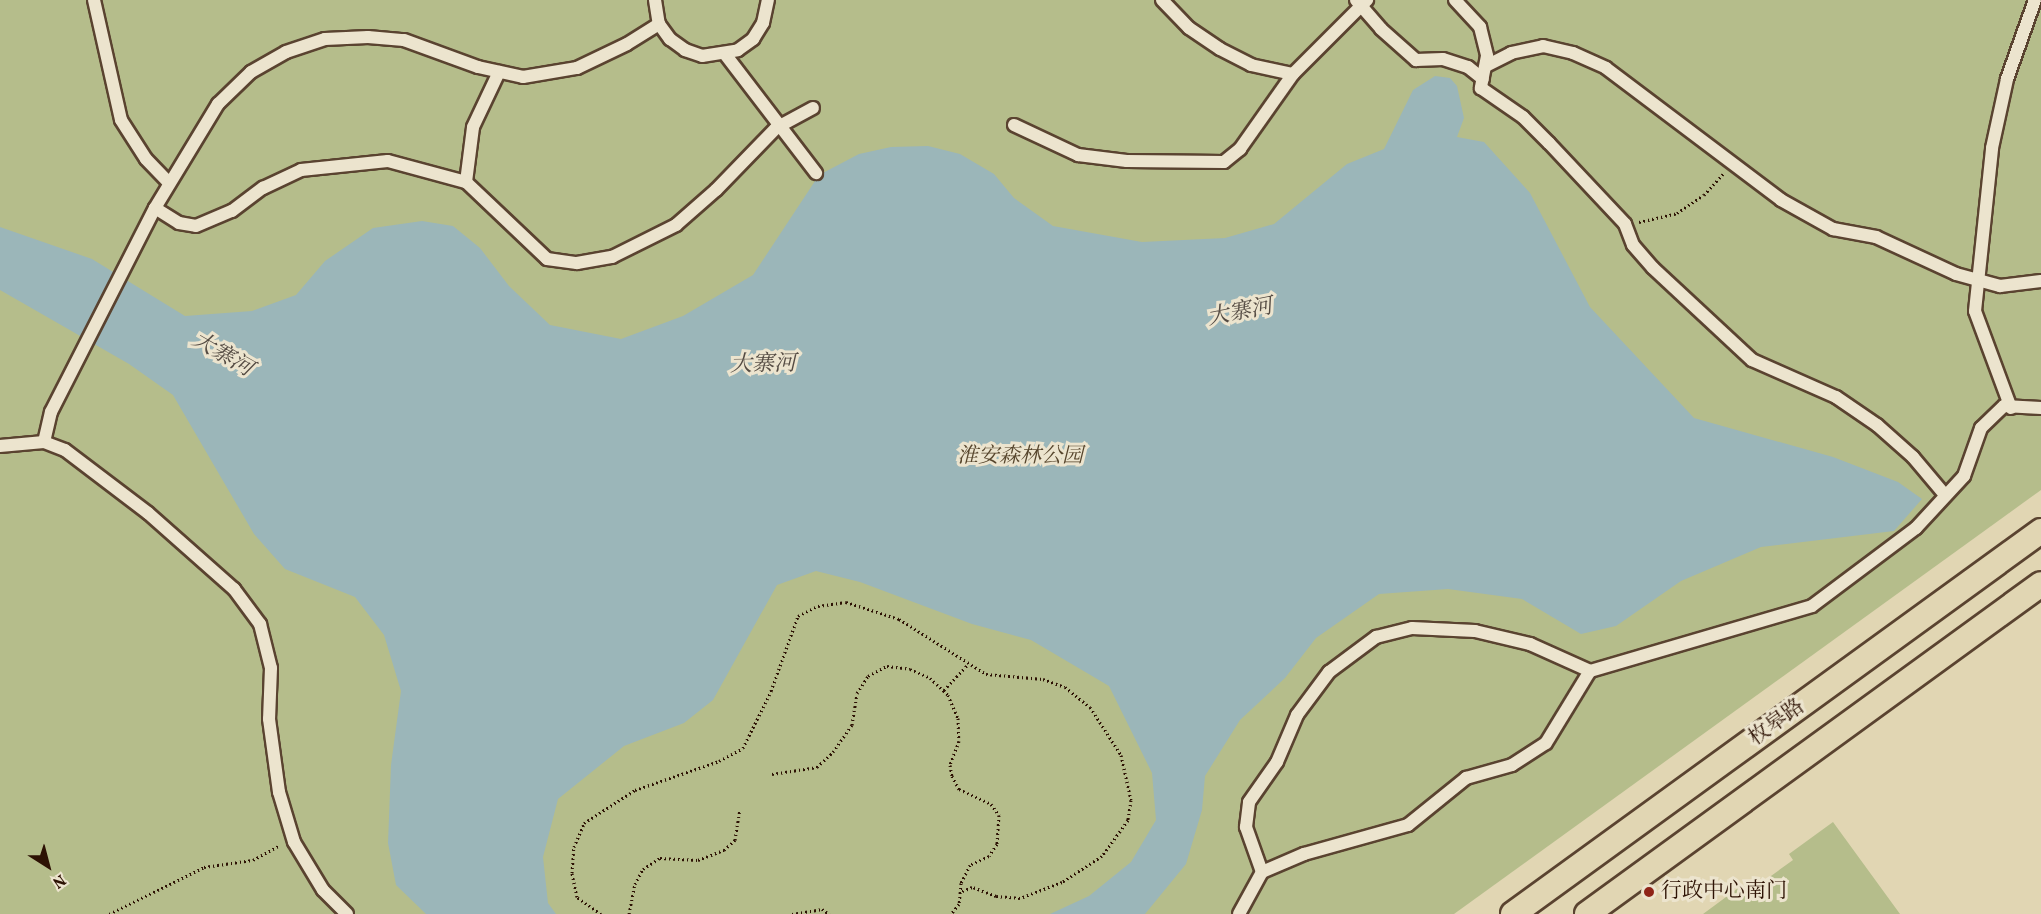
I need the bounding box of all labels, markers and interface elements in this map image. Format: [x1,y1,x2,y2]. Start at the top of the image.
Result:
water label: 大寨河 [1205,294,1275,332]
water label: 大寨河 [187,327,257,383]
water label: 大寨河 [730,351,796,379]
park label: 淮安森林公园 [957,444,1083,470]
street label: 枚皋路 [1744,694,1810,752]
north arrow [18,836,78,896]
text: N [47,868,70,893]
place label: 行政中心南门 [1661,879,1787,905]
marker: 行政中心南门 [1642,885,1656,899]

